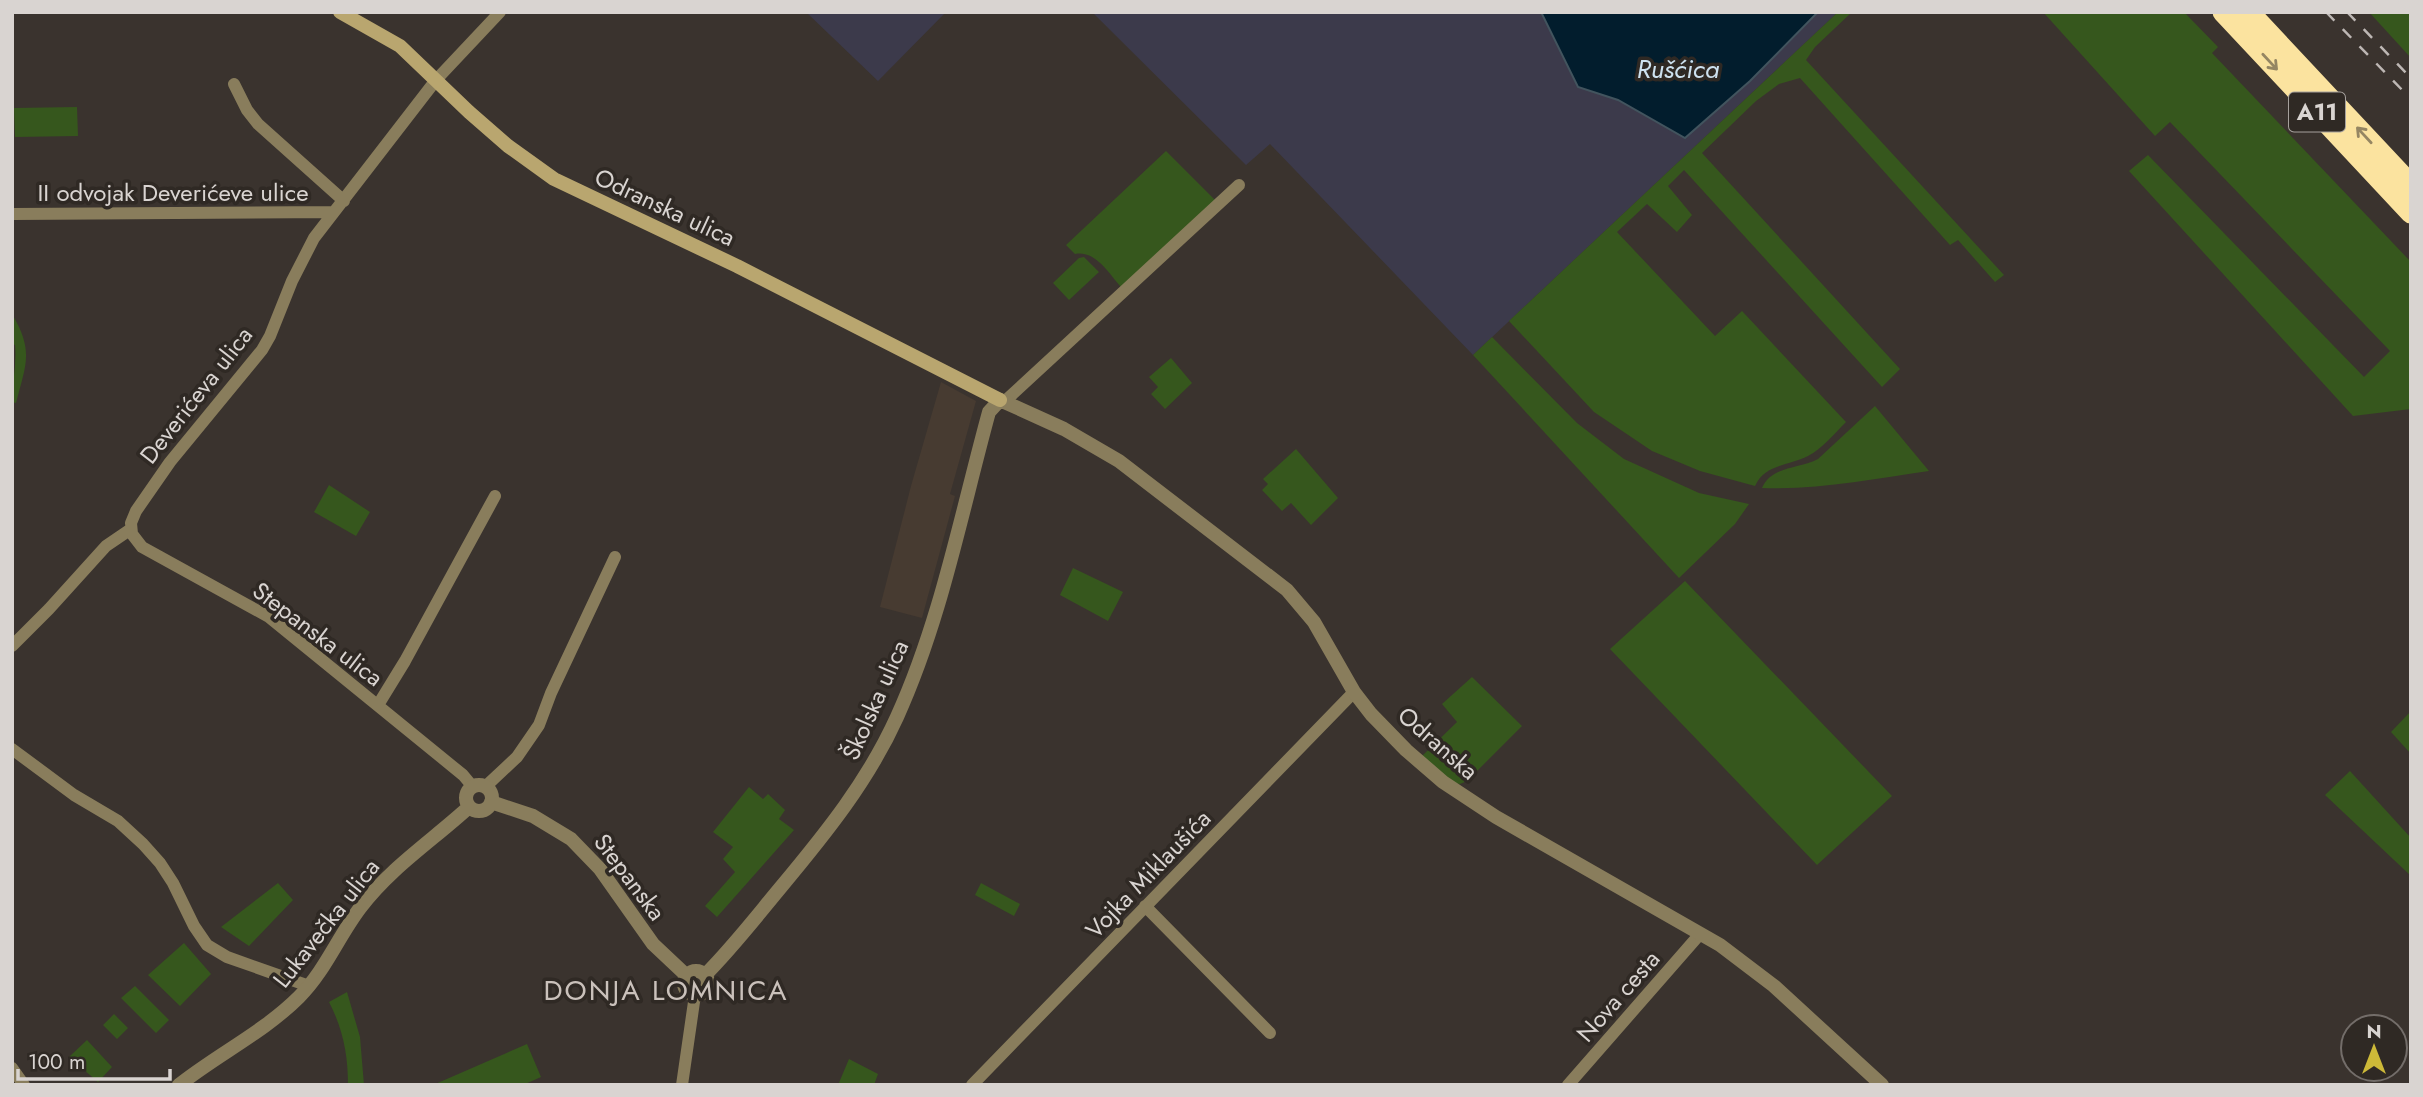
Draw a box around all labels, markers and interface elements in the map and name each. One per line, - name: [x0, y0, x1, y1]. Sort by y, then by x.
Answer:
- water label: Rušćica: [1637, 50, 1720, 88]
- one-way arrow: [2261, 53, 2278, 70]
- road number: A11: [2289, 92, 2345, 132]
- one-way arrow: [2356, 127, 2373, 144]
- street label: Odranska ulica: [589, 159, 741, 255]
- street label: II odvojak Deverićeve ulice: [37, 175, 309, 210]
- street label: Deverićeva ulica: [131, 319, 261, 471]
- street label: Stepanska ulica: [245, 573, 391, 695]
- street label: Školska ulica: [833, 634, 917, 766]
- street label: Odranska: [1390, 698, 1486, 788]
- street label: Vojka Miklaušića: [1077, 802, 1219, 946]
- street label: Stepanska: [586, 826, 674, 928]
- street label: Lukavečka ulica: [264, 851, 388, 995]
- street label: Nova cesta: [1568, 942, 1668, 1050]
- district label: DONJA LOMNICA: [544, 970, 788, 1011]
- north arrow: [2339, 1013, 2409, 1083]
- text: N: [2366, 1018, 2382, 1045]
- scale bar: [18, 1038, 170, 1082]
- text: 100 m: [28, 1047, 85, 1077]

